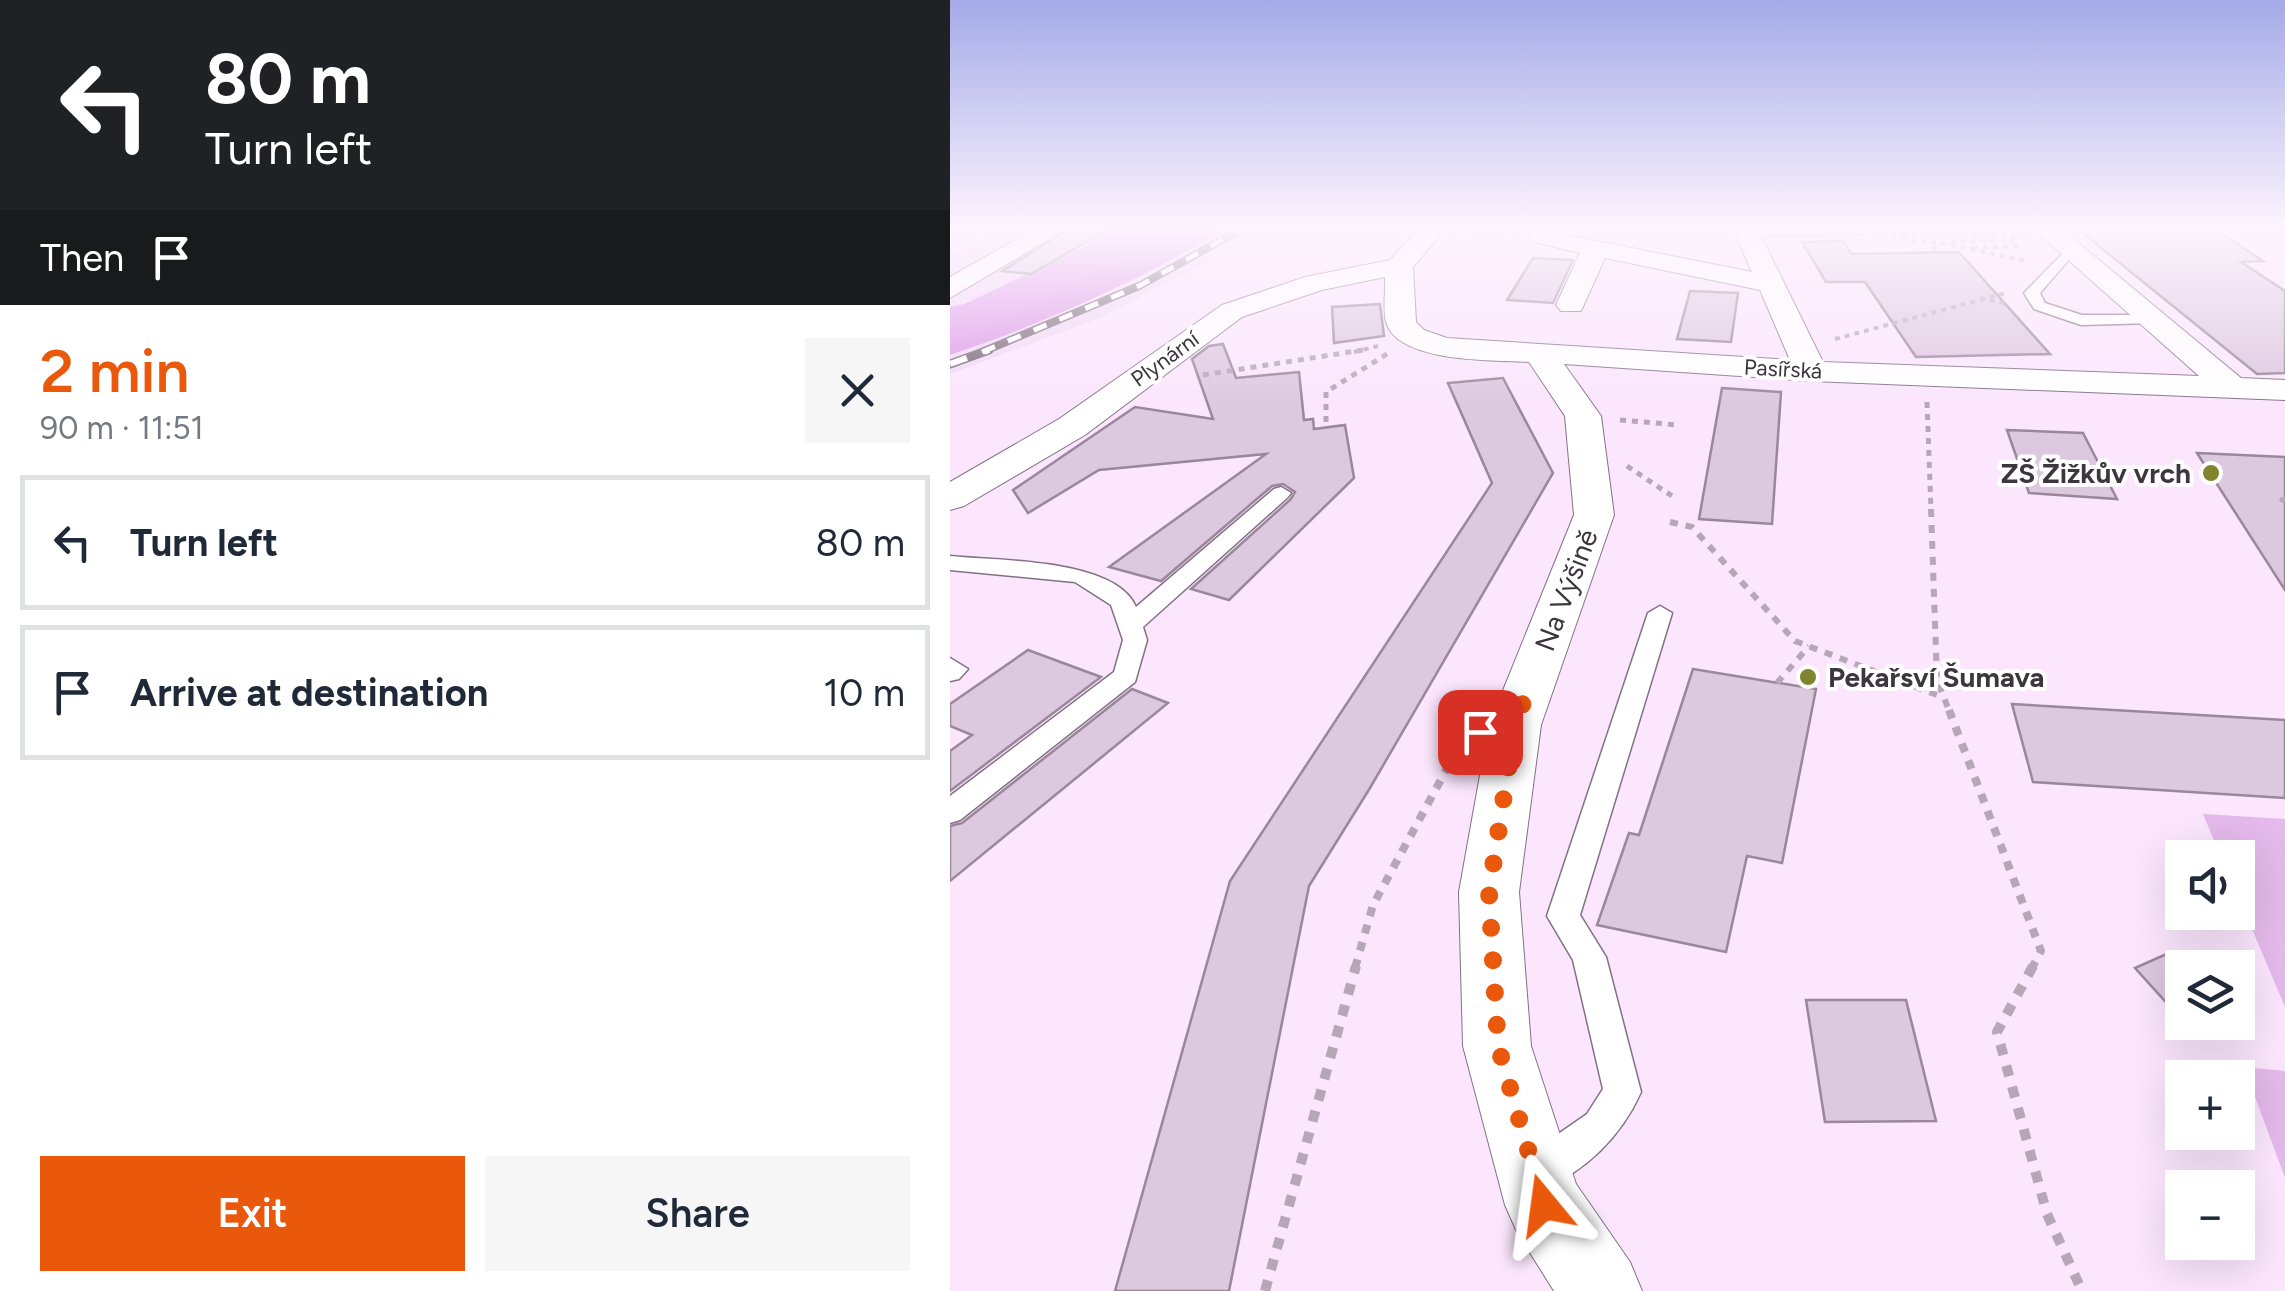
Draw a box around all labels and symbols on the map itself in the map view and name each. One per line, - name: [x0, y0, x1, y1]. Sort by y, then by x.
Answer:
- street label: Plynární: [1126, 325, 1205, 393]
- street label: Pasířská: [1743, 353, 1823, 385]
- place label: ZŠ Žižkův vrch: [2001, 456, 2191, 490]
- marker: ZŠ Žižkův vrch: [2200, 462, 2222, 484]
- street label: Na Výšině: [1527, 524, 1605, 656]
- place label: Pekařsví Šumava: [1828, 660, 2045, 694]
- marker: Pekařsví Šumava: [1797, 666, 1819, 688]
- pin: [1438, 690, 1523, 775]
- position arrow: [1492, 1153, 1596, 1257]

